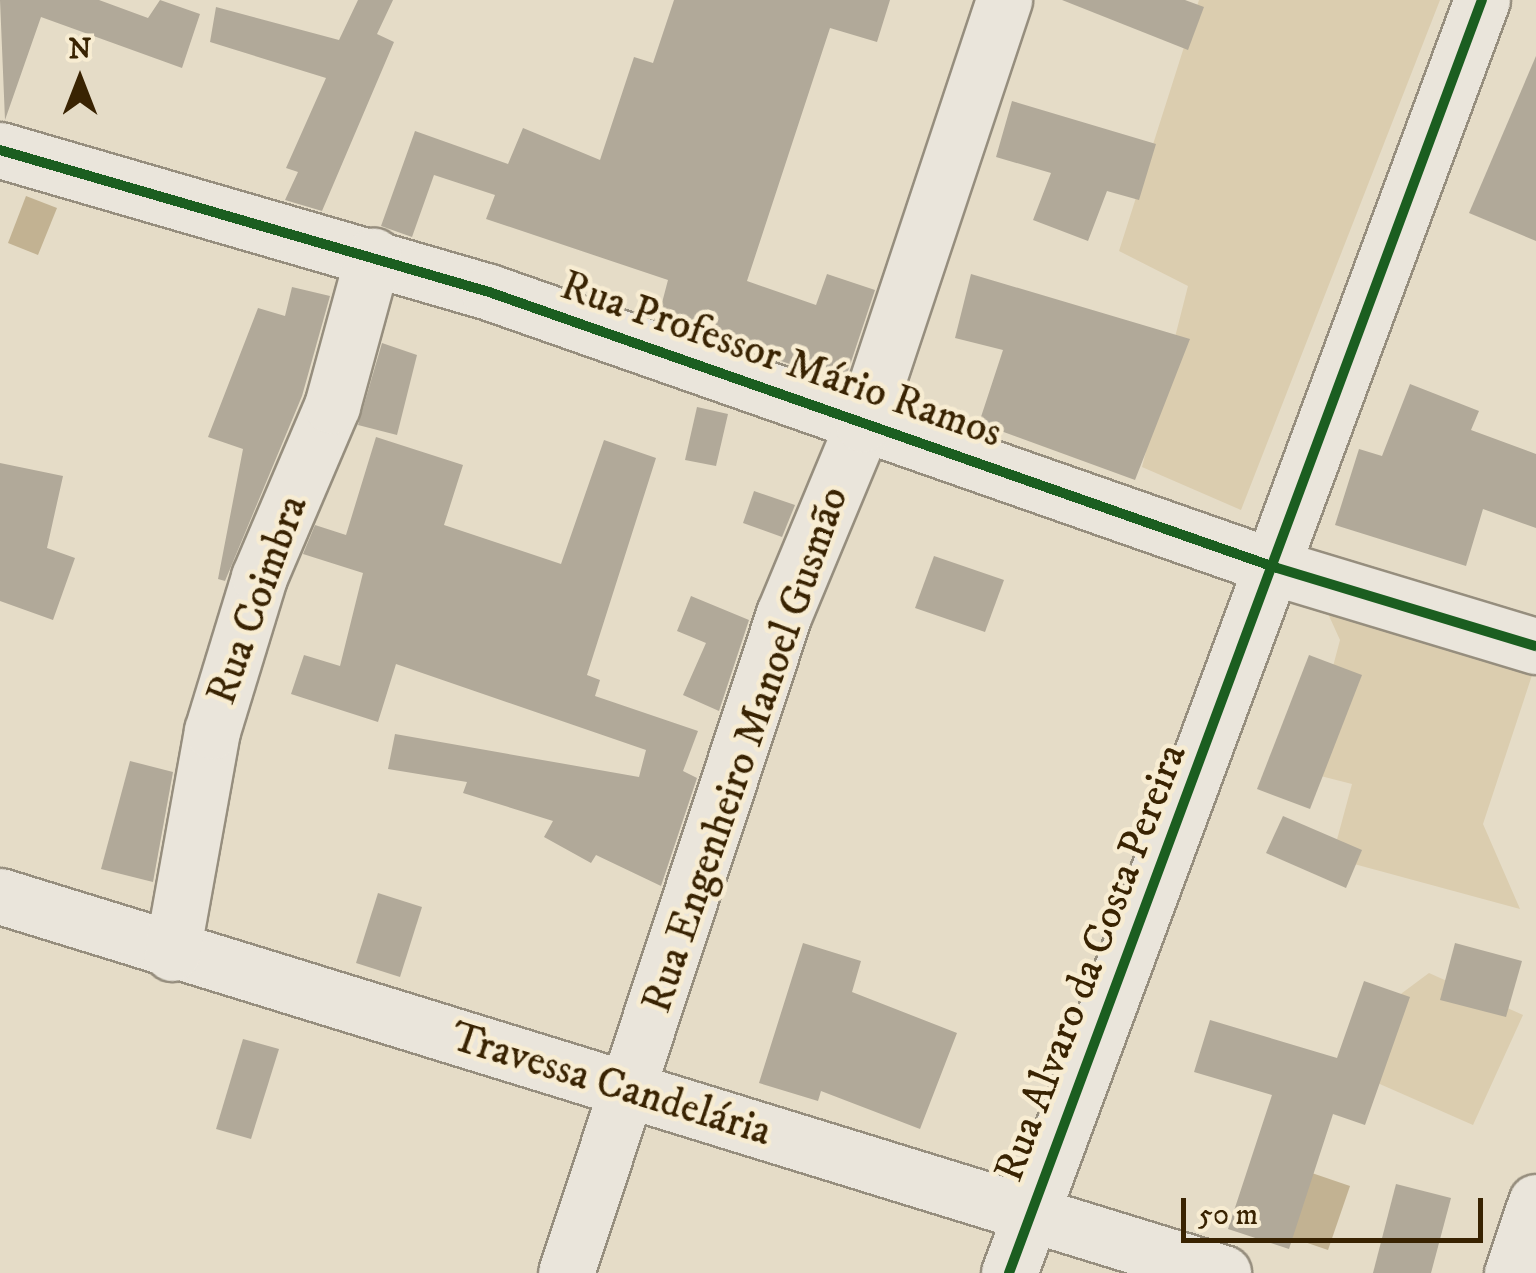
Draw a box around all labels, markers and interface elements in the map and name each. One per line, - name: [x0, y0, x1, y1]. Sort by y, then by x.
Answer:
- north arrow: [30, 30, 130, 130]
- text: N: [69, 32, 91, 67]
- street label: Rua Professor Mário Ramos: [554, 261, 1008, 459]
- street label: Rua Engenheiro Manoel Gusmão: [632, 481, 860, 1019]
- street label: Rua Coimbra: [197, 489, 319, 711]
- street label: Rua Alvaro da Costa Pereira: [984, 737, 1198, 1189]
- street label: Travessa Candelária: [445, 1012, 777, 1158]
- scale bar: [1186, 1178, 1488, 1240]
- text: 50 m: [1198, 1197, 1258, 1234]

